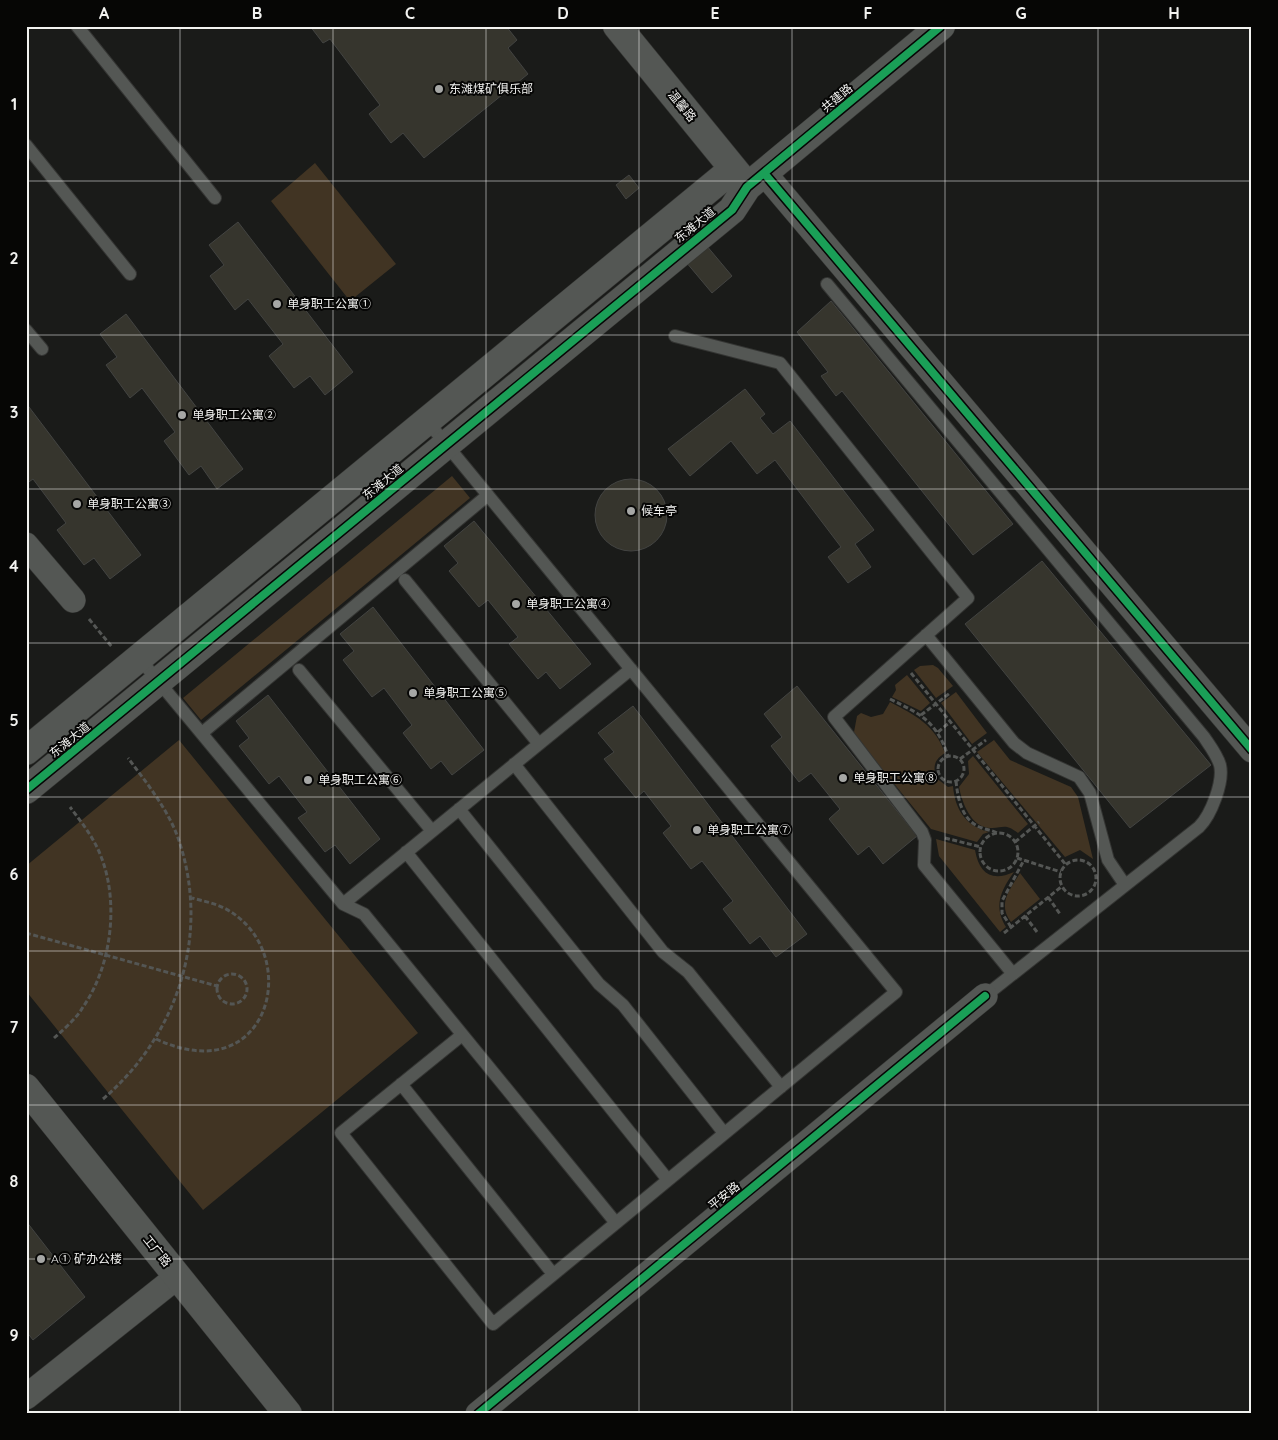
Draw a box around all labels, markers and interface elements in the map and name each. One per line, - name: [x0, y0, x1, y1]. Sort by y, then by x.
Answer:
- text: A: [99, 3, 110, 23]
- text: B: [252, 3, 262, 23]
- text: C: [405, 3, 415, 23]
- text: D: [557, 3, 569, 23]
- text: E: [710, 3, 720, 23]
- text: F: [864, 3, 873, 23]
- text: G: [1015, 3, 1027, 23]
- text: H: [1168, 3, 1180, 23]
- street label: 共建路: [818, 80, 855, 115]
- place label: 东滩煤矿俱乐部: [449, 81, 533, 96]
- marker: 东滩煤矿俱乐部: [433, 83, 445, 95]
- street label: 温馨路: [665, 87, 700, 124]
- text: 1: [11, 94, 17, 114]
- street label: 东滩大道: [671, 204, 718, 246]
- text: 2: [9, 248, 19, 268]
- place label: 单身职工公寓①: [287, 296, 371, 311]
- marker: 单身职工公寓①: [271, 298, 283, 310]
- text: 3: [10, 402, 18, 422]
- place label: 单身职工公寓②: [192, 407, 276, 422]
- marker: 单身职工公寓②: [176, 409, 188, 421]
- street label: 东滩大道: [359, 461, 406, 503]
- place label: 单身职工公寓③: [87, 496, 171, 511]
- marker: 单身职工公寓③: [71, 498, 83, 510]
- place label: 候车亭: [641, 503, 677, 518]
- marker: 候车亭: [625, 505, 637, 517]
- text: 4: [9, 556, 19, 576]
- place label: 单身职工公寓④: [526, 596, 610, 611]
- marker: 单身职工公寓④: [510, 598, 522, 610]
- place label: 单身职工公寓⑤: [423, 685, 507, 700]
- marker: 单身职工公寓⑤: [407, 687, 419, 699]
- text: 5: [9, 710, 19, 730]
- street label: 东滩大道: [46, 719, 93, 761]
- place label: 单身职工公寓⑧: [853, 770, 937, 785]
- place label: 单身职工公寓⑥: [318, 772, 402, 787]
- marker: 单身职工公寓⑧: [837, 772, 849, 784]
- marker: 单身职工公寓⑥: [302, 774, 314, 786]
- place label: 单身职工公寓⑦: [707, 822, 791, 837]
- marker: 单身职工公寓⑦: [691, 824, 703, 836]
- text: 6: [10, 864, 19, 884]
- text: 7: [10, 1017, 19, 1037]
- text: 8: [10, 1171, 19, 1191]
- street label: 平安路: [705, 1178, 742, 1213]
- street label: 工广路: [140, 1232, 175, 1269]
- place label: A① 矿办公楼: [51, 1251, 122, 1266]
- marker: A① 矿办公楼: [35, 1253, 47, 1265]
- text: 9: [9, 1325, 19, 1345]

